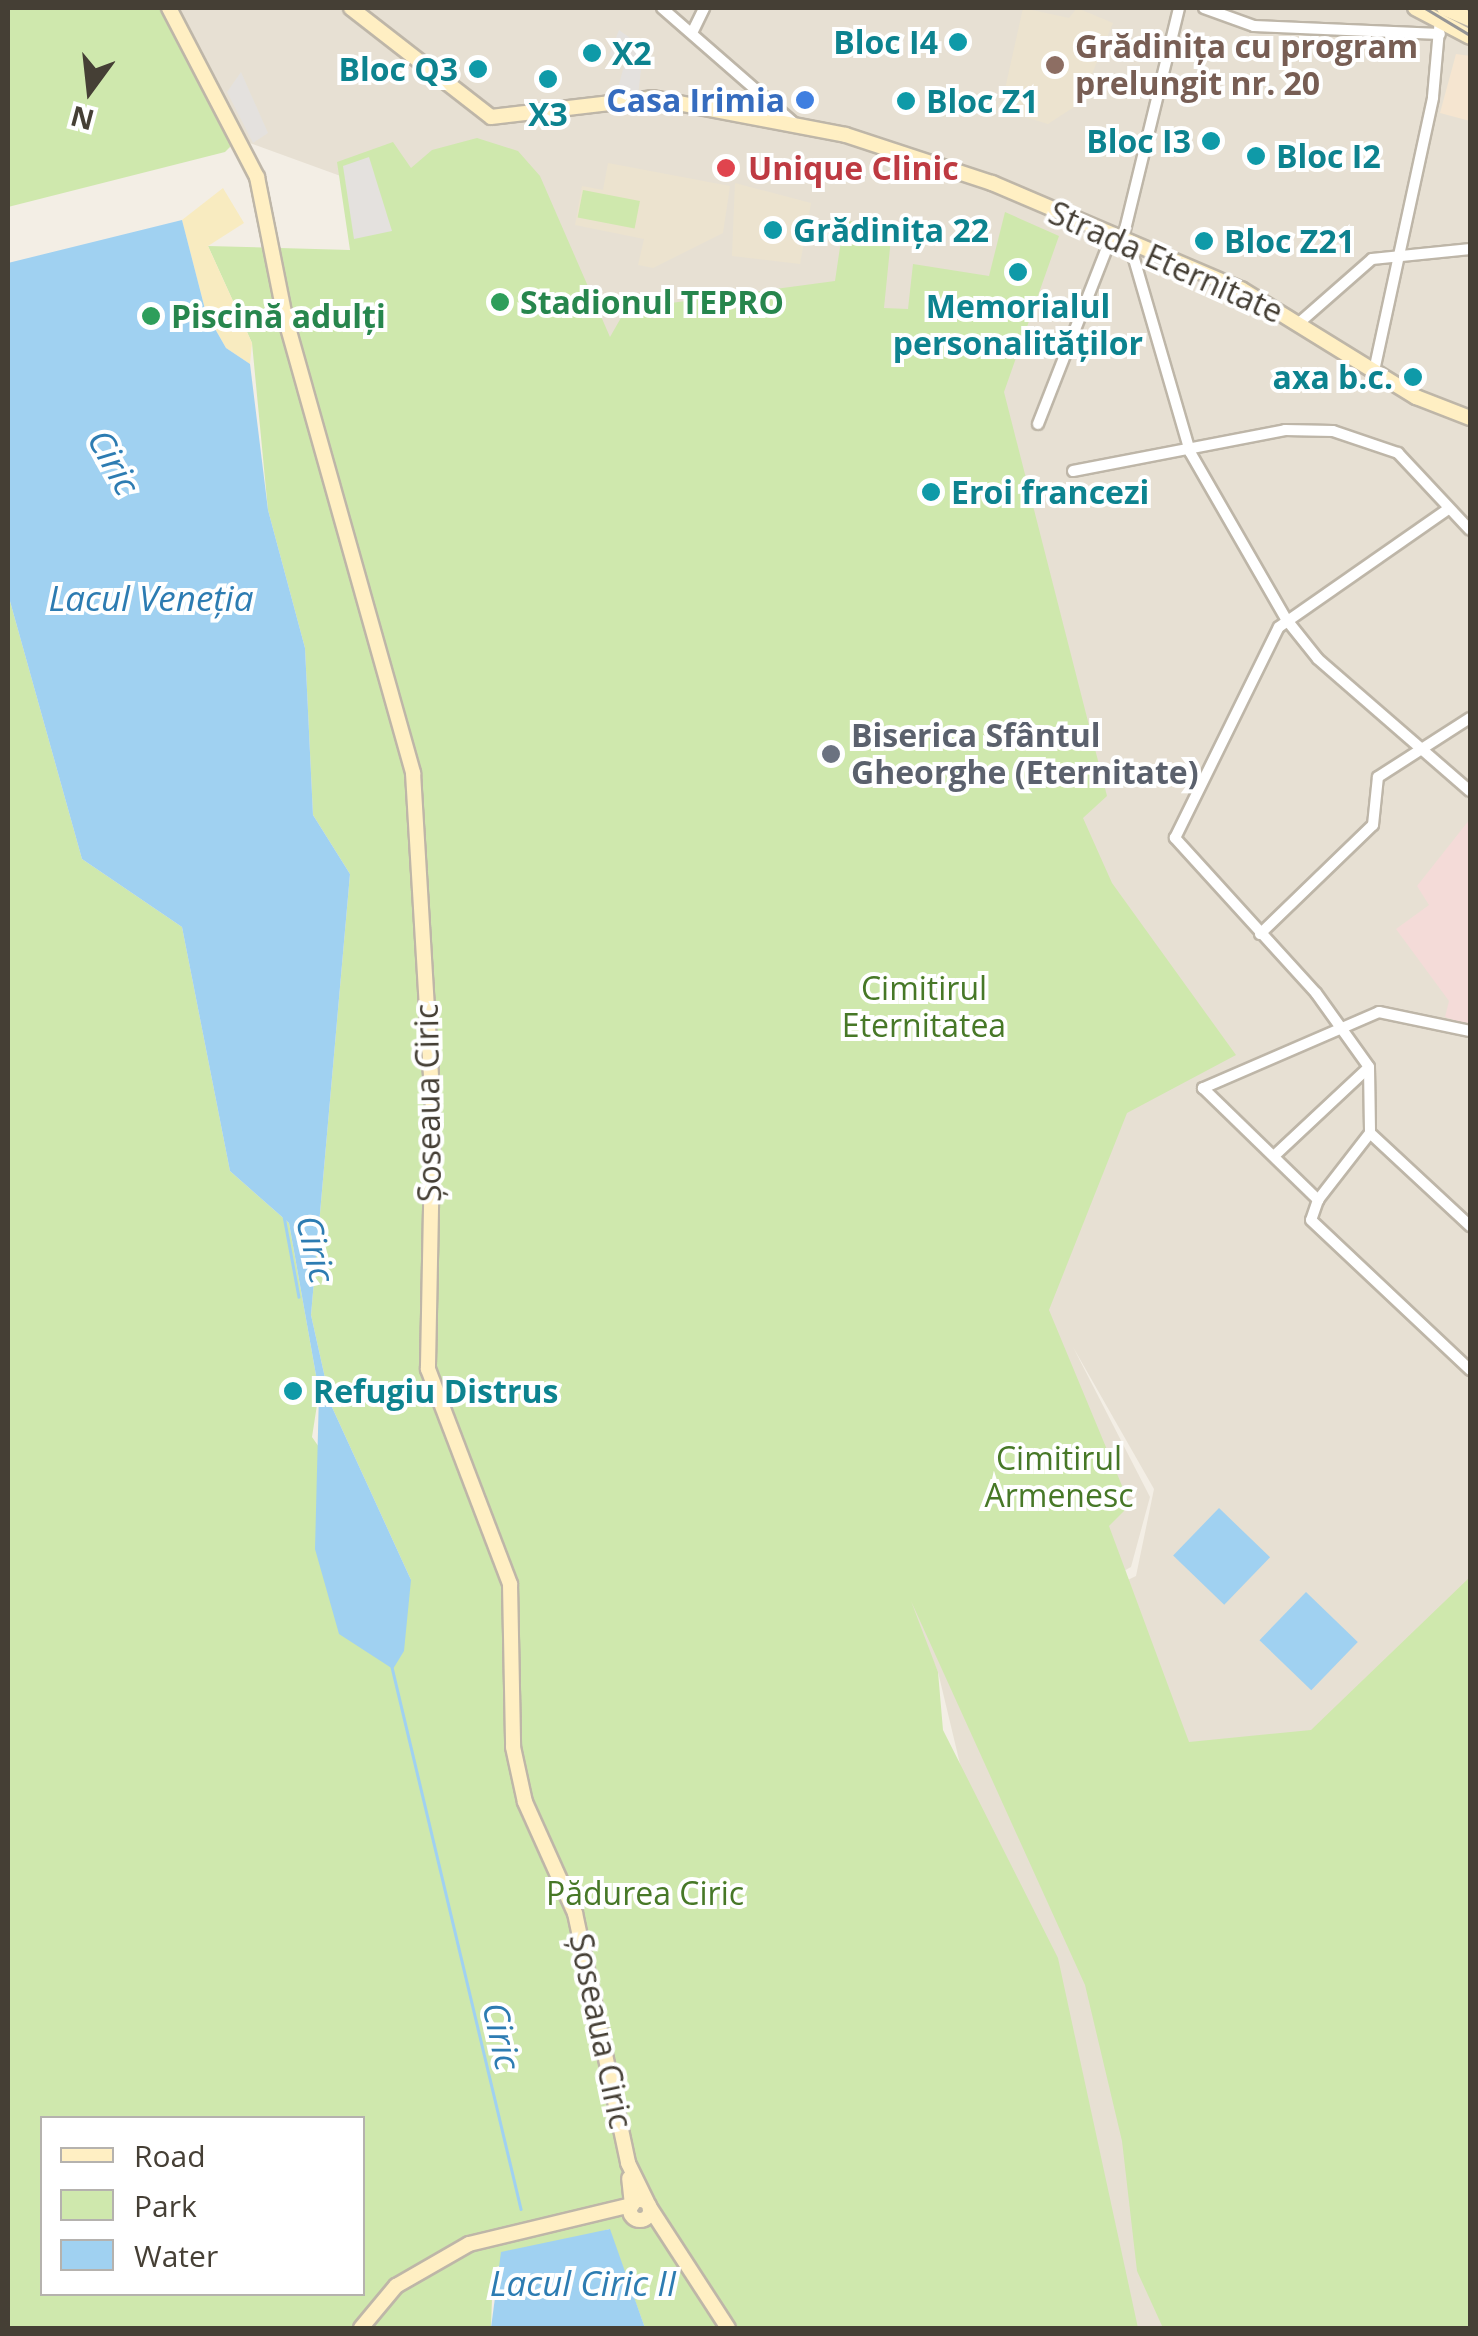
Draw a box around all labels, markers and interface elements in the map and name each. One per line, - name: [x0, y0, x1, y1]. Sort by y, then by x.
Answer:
- place label: Bloc I4: [833, 23, 938, 61]
- place label: Grădinița cu program prelungit nr. 20: [1075, 28, 1418, 103]
- marker: Bloc I4: [947, 31, 969, 53]
- place label: X2: [612, 34, 652, 72]
- north arrow: [40, 40, 140, 140]
- marker: X2: [581, 42, 603, 64]
- place label: Bloc Q3: [338, 50, 458, 88]
- marker: Grădinița cu program prelungit nr. 20: [1044, 54, 1066, 76]
- marker: Bloc Q3: [467, 58, 489, 80]
- marker: X3: [537, 68, 559, 90]
- place label: Casa Irimia: [606, 81, 785, 119]
- place label: Bloc Z1: [926, 82, 1039, 120]
- marker: Casa Irimia: [794, 89, 816, 111]
- marker: Bloc Z1: [895, 90, 917, 112]
- place label: X3: [528, 95, 568, 133]
- text: N: [66, 98, 98, 140]
- place label: Bloc I3: [1086, 122, 1191, 160]
- marker: Bloc I3: [1200, 130, 1222, 152]
- place label: Bloc I2: [1276, 137, 1381, 175]
- marker: Bloc I2: [1245, 145, 1267, 167]
- place label: Unique Clinic: [748, 149, 959, 187]
- marker: Unique Clinic: [713, 155, 739, 181]
- street label: Strada Eternitate: [1043, 193, 1289, 331]
- place label: Grădinița 22: [793, 211, 989, 249]
- marker: Grădinița 22: [762, 219, 784, 241]
- place label: Bloc Z21: [1224, 222, 1355, 260]
- marker: Bloc Z21: [1193, 230, 1215, 252]
- marker: Memorialul personalităților: [1007, 261, 1029, 283]
- place label: Stadionul TEPRO: [520, 283, 784, 321]
- place label: Memorialul personalităților: [893, 288, 1143, 363]
- marker: Stadionul TEPRO: [489, 291, 511, 313]
- place label: Piscină adulți: [171, 297, 386, 335]
- marker: Piscină adulți: [140, 305, 162, 327]
- place label: axa b.c.: [1273, 358, 1393, 396]
- marker: axa b.c.: [1402, 366, 1424, 388]
- water label: Ciric: [79, 422, 149, 502]
- place label: Eroi francezi: [951, 473, 1149, 511]
- marker: Eroi francezi: [920, 481, 942, 503]
- water label: Lacul Veneția: [49, 577, 253, 619]
- place label: Biserica Sfântul Gheorghe (Eternitate): [851, 717, 1199, 792]
- marker: Biserica Sfântul Gheorghe (Eternitate): [820, 743, 842, 765]
- park label: Cimitirul Eternitatea: [842, 970, 1006, 1045]
- street label: Șoseaua Ciric: [407, 1004, 449, 1202]
- water label: Ciric: [288, 1211, 344, 1287]
- place label: Refugiu Distrus: [313, 1372, 558, 1410]
- marker: Refugiu Distrus: [282, 1380, 304, 1402]
- park label: Cimitirul Armenesc: [984, 1440, 1134, 1515]
- park label: Pădurea Ciric: [546, 1874, 744, 1912]
- street label: Șoseaua Ciric: [562, 1930, 640, 2132]
- water label: Ciric: [474, 1998, 530, 2074]
- legend: [40, 2116, 365, 2296]
- text: Road: [134, 2135, 206, 2176]
- text: Park: [134, 2185, 197, 2226]
- text: Water: [134, 2235, 218, 2276]
- water label: Lacul Ciric II: [490, 2262, 676, 2304]

